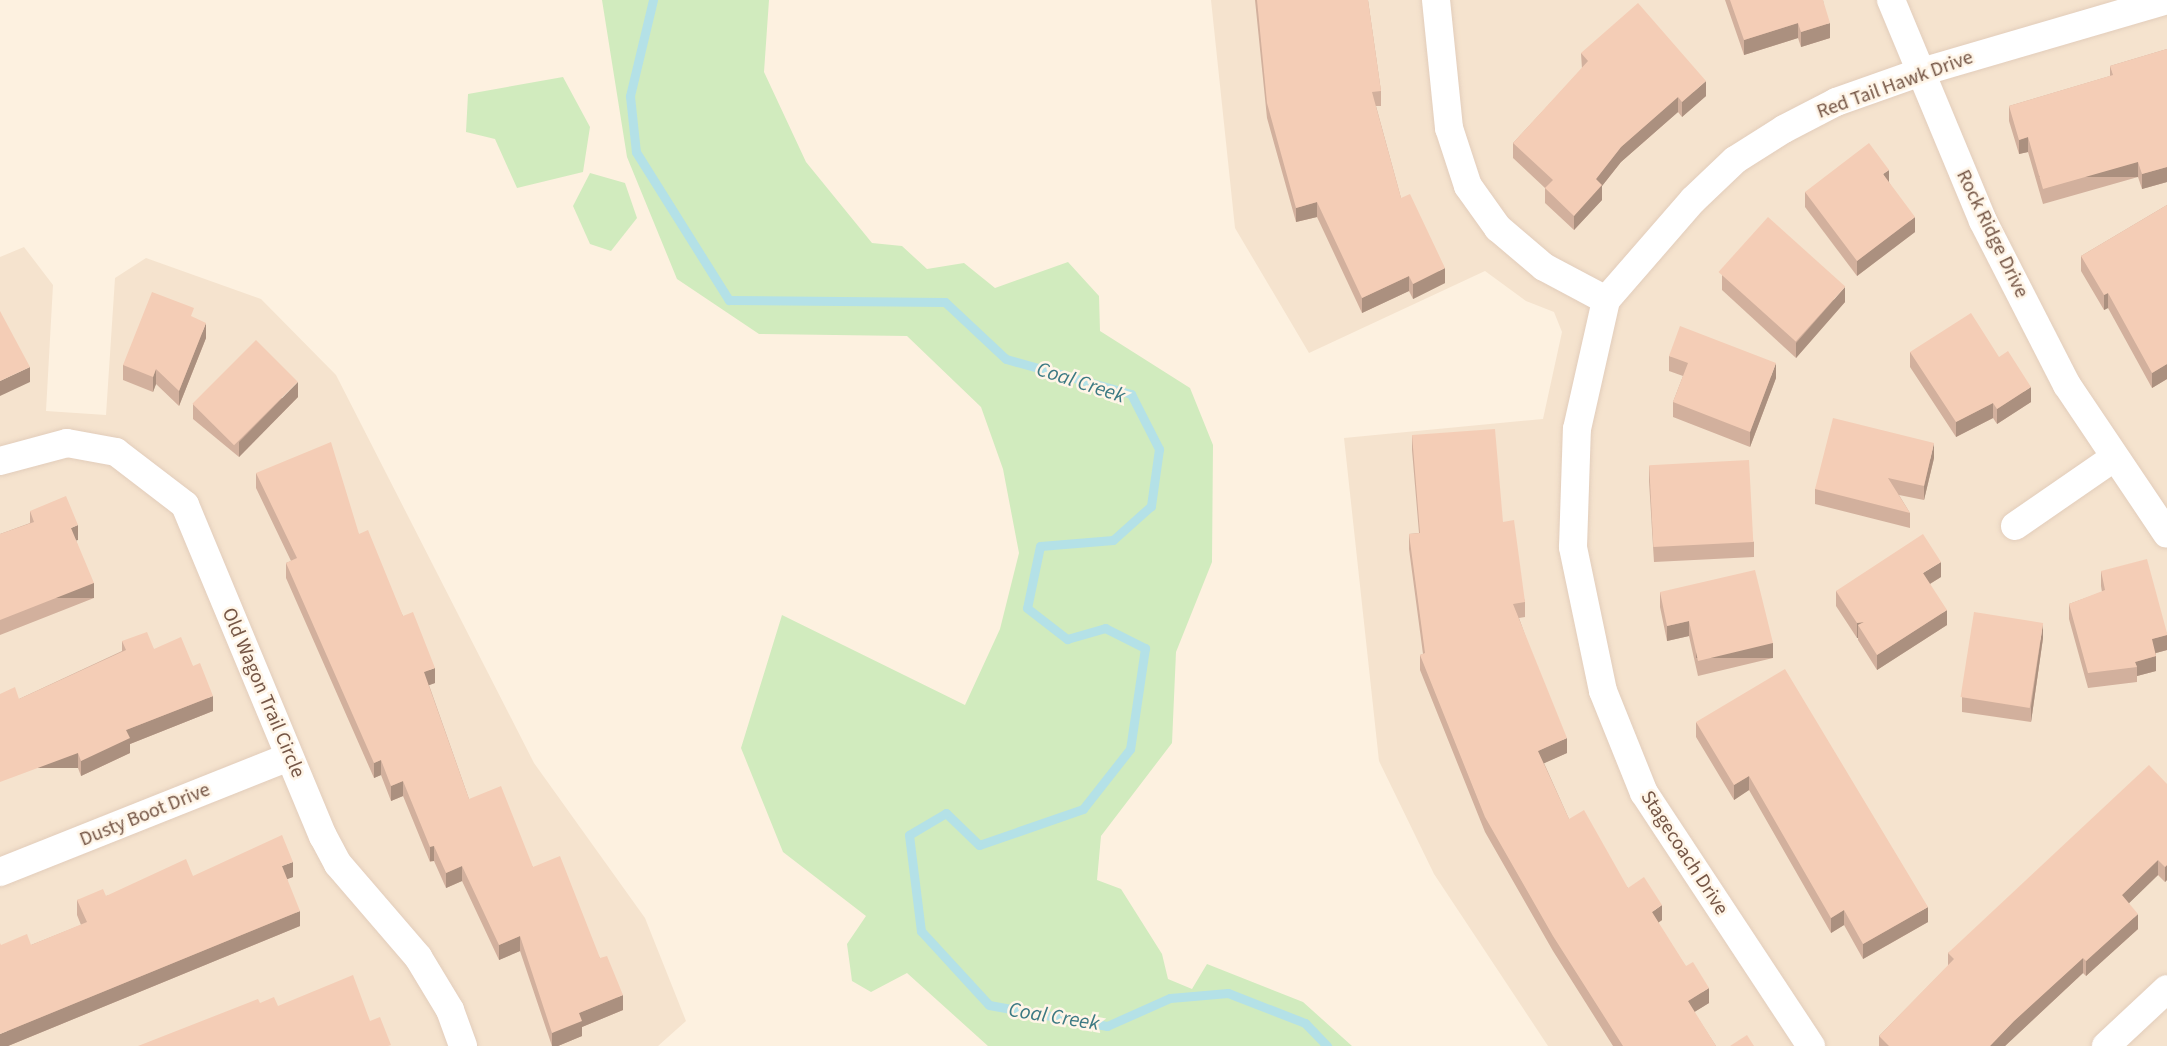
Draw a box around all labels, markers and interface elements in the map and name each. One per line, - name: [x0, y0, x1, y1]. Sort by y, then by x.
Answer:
- street label: Red Tail Hawk Drive: [1814, 46, 1976, 124]
- street label: Rock Ridge Drive: [1951, 166, 2033, 302]
- water label: Coal Creek: [1034, 356, 1128, 408]
- street label: Old Wagon Trail Circle: [216, 604, 310, 782]
- street label: Dusty Boot Drive: [76, 778, 214, 852]
- street label: Stagecoach Drive: [1635, 786, 1733, 920]
- water label: Coal Creek: [1007, 996, 1101, 1036]

